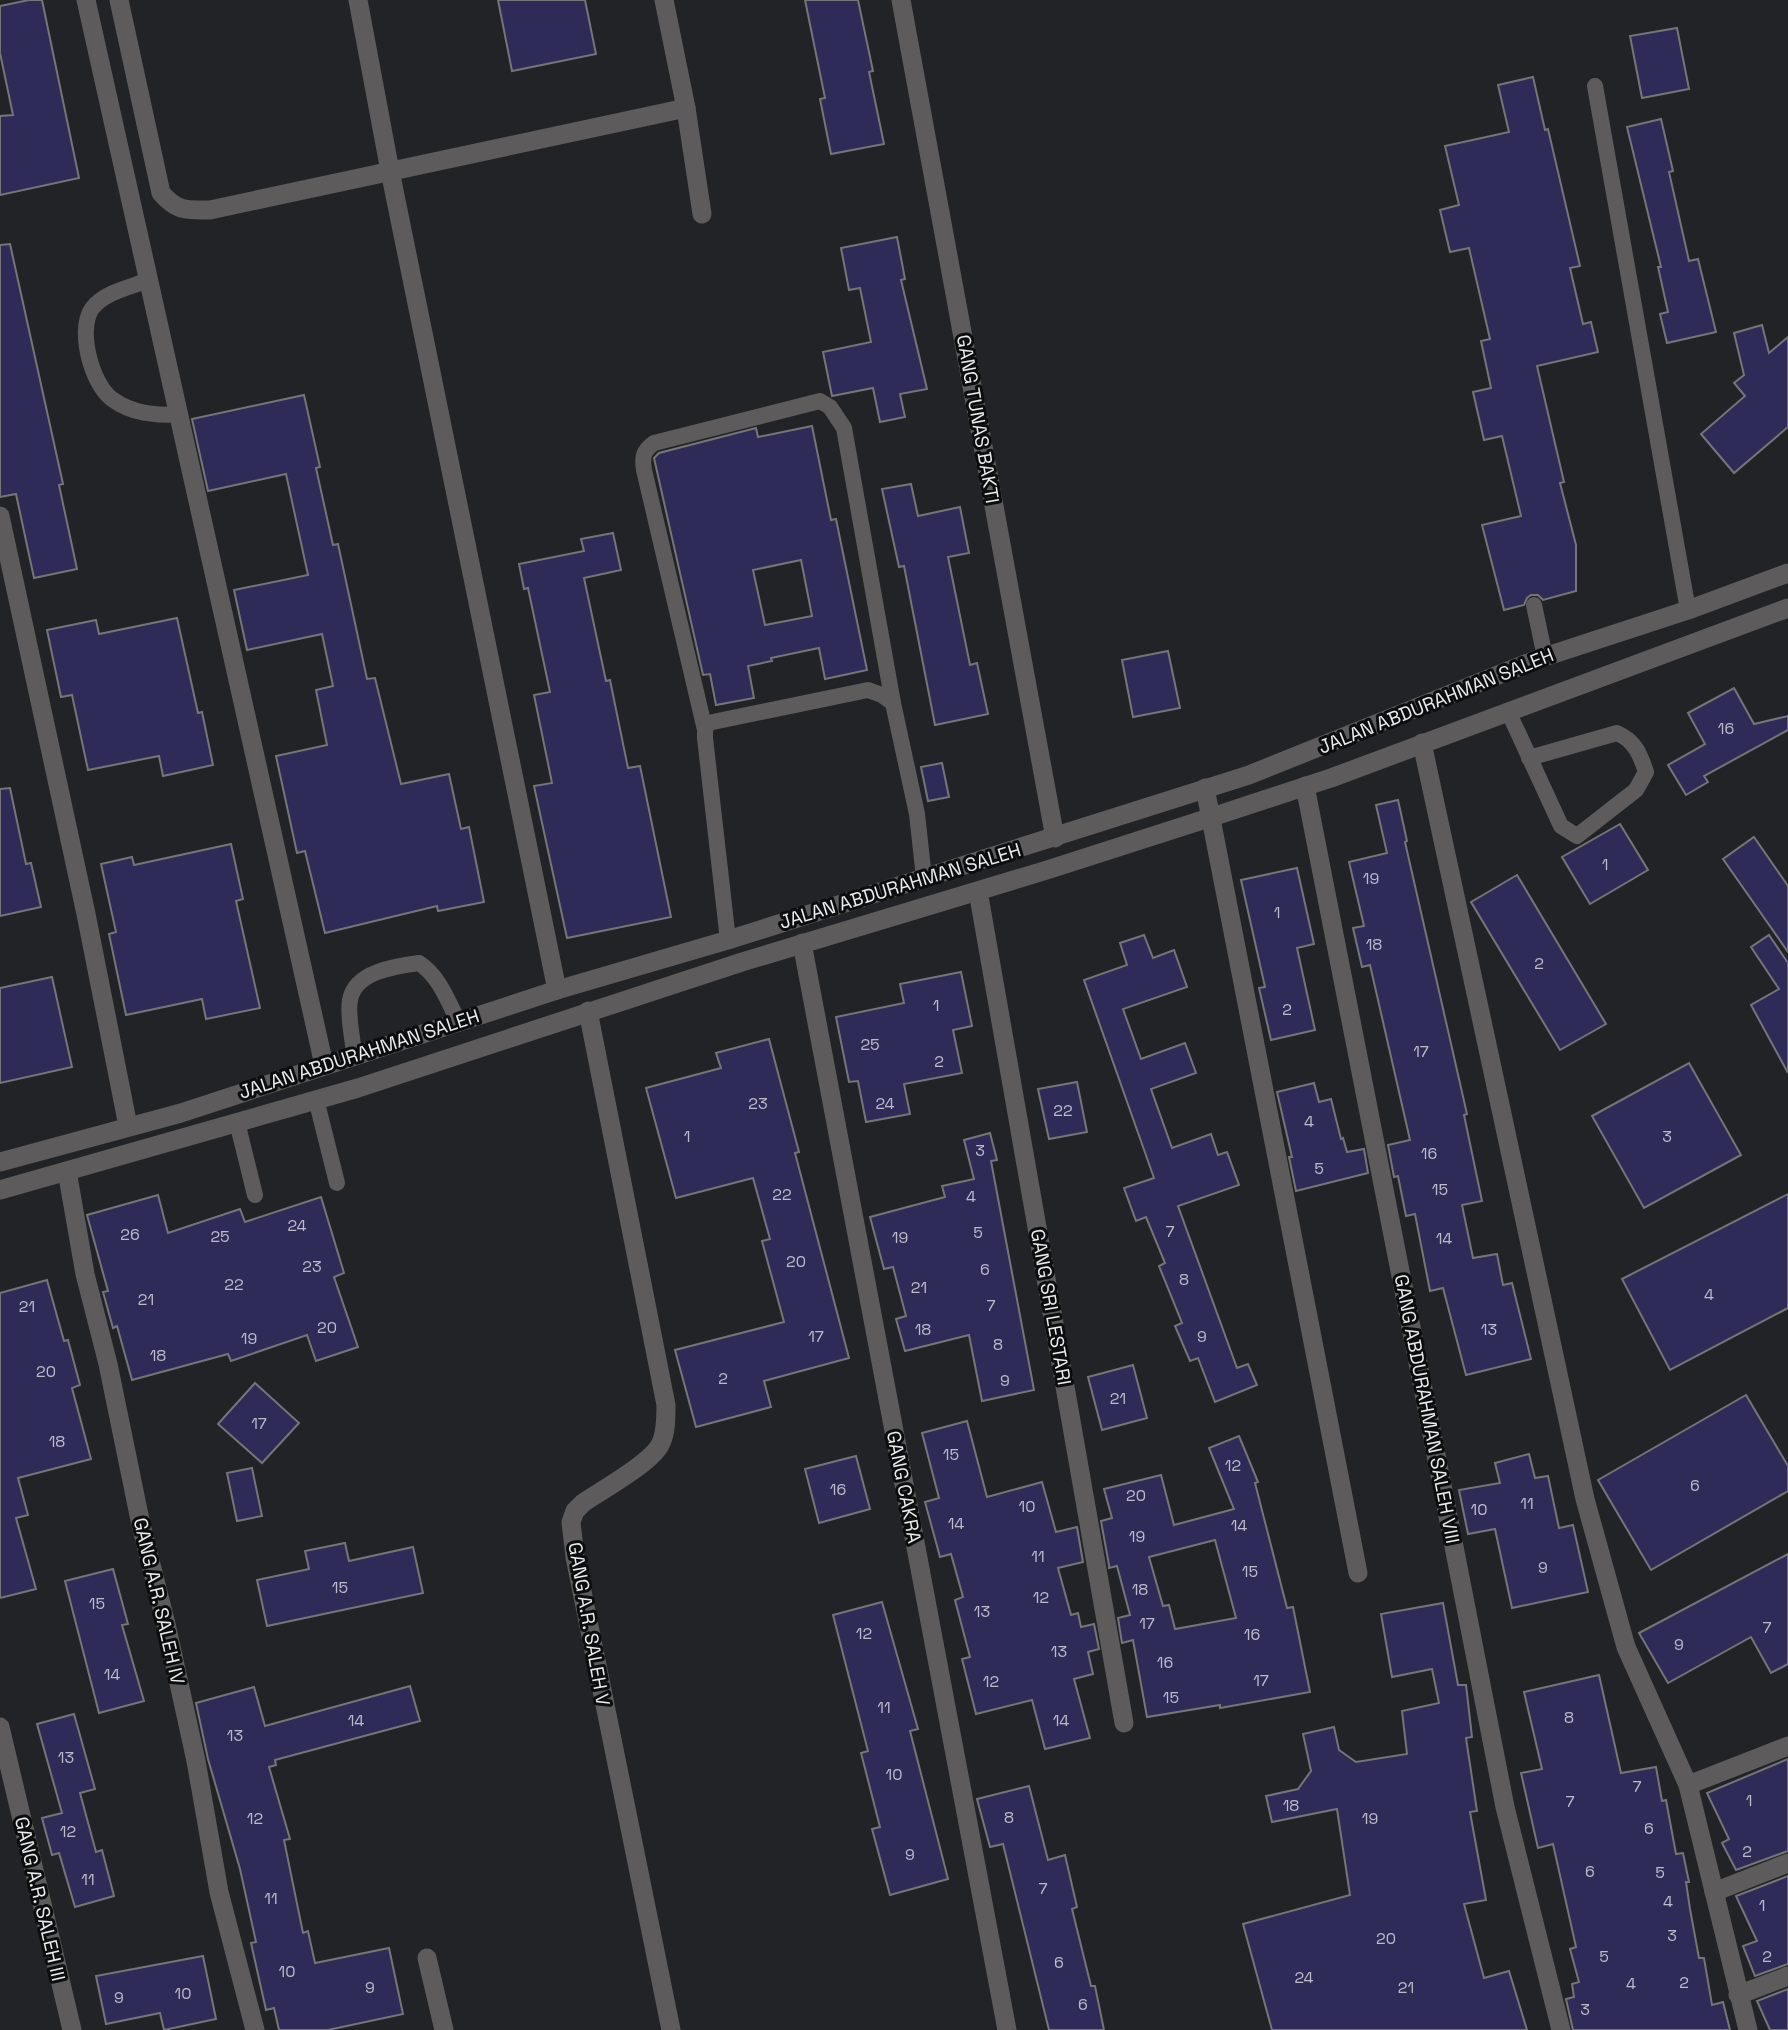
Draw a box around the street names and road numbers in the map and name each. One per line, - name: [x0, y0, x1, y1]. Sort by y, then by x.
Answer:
- street label: GANG TUNAS BAKTI: [951, 333, 1005, 505]
- street label: JALAN ABDURAHMAN SALEH: [1315, 642, 1557, 760]
- street label: JALAN ABDURAHMAN SALEH: [776, 837, 1024, 935]
- street label: JALAN ABDURAHMAN SALEH: [236, 1003, 482, 1105]
- street label: GANG SRI LESTARI: [1025, 1227, 1077, 1387]
- street label: GANG ABDURAHMAN SALEH VIII: [1389, 1272, 1465, 1546]
- street label: GANG CAKRA: [881, 1429, 927, 1545]
- street label: GANG A.R. SALEH IV: [128, 1515, 190, 1687]
- street label: GANG A.R. SALEH V: [562, 1540, 616, 1708]
- street label: GANG A.R. SALEH III: [9, 1814, 71, 1984]

